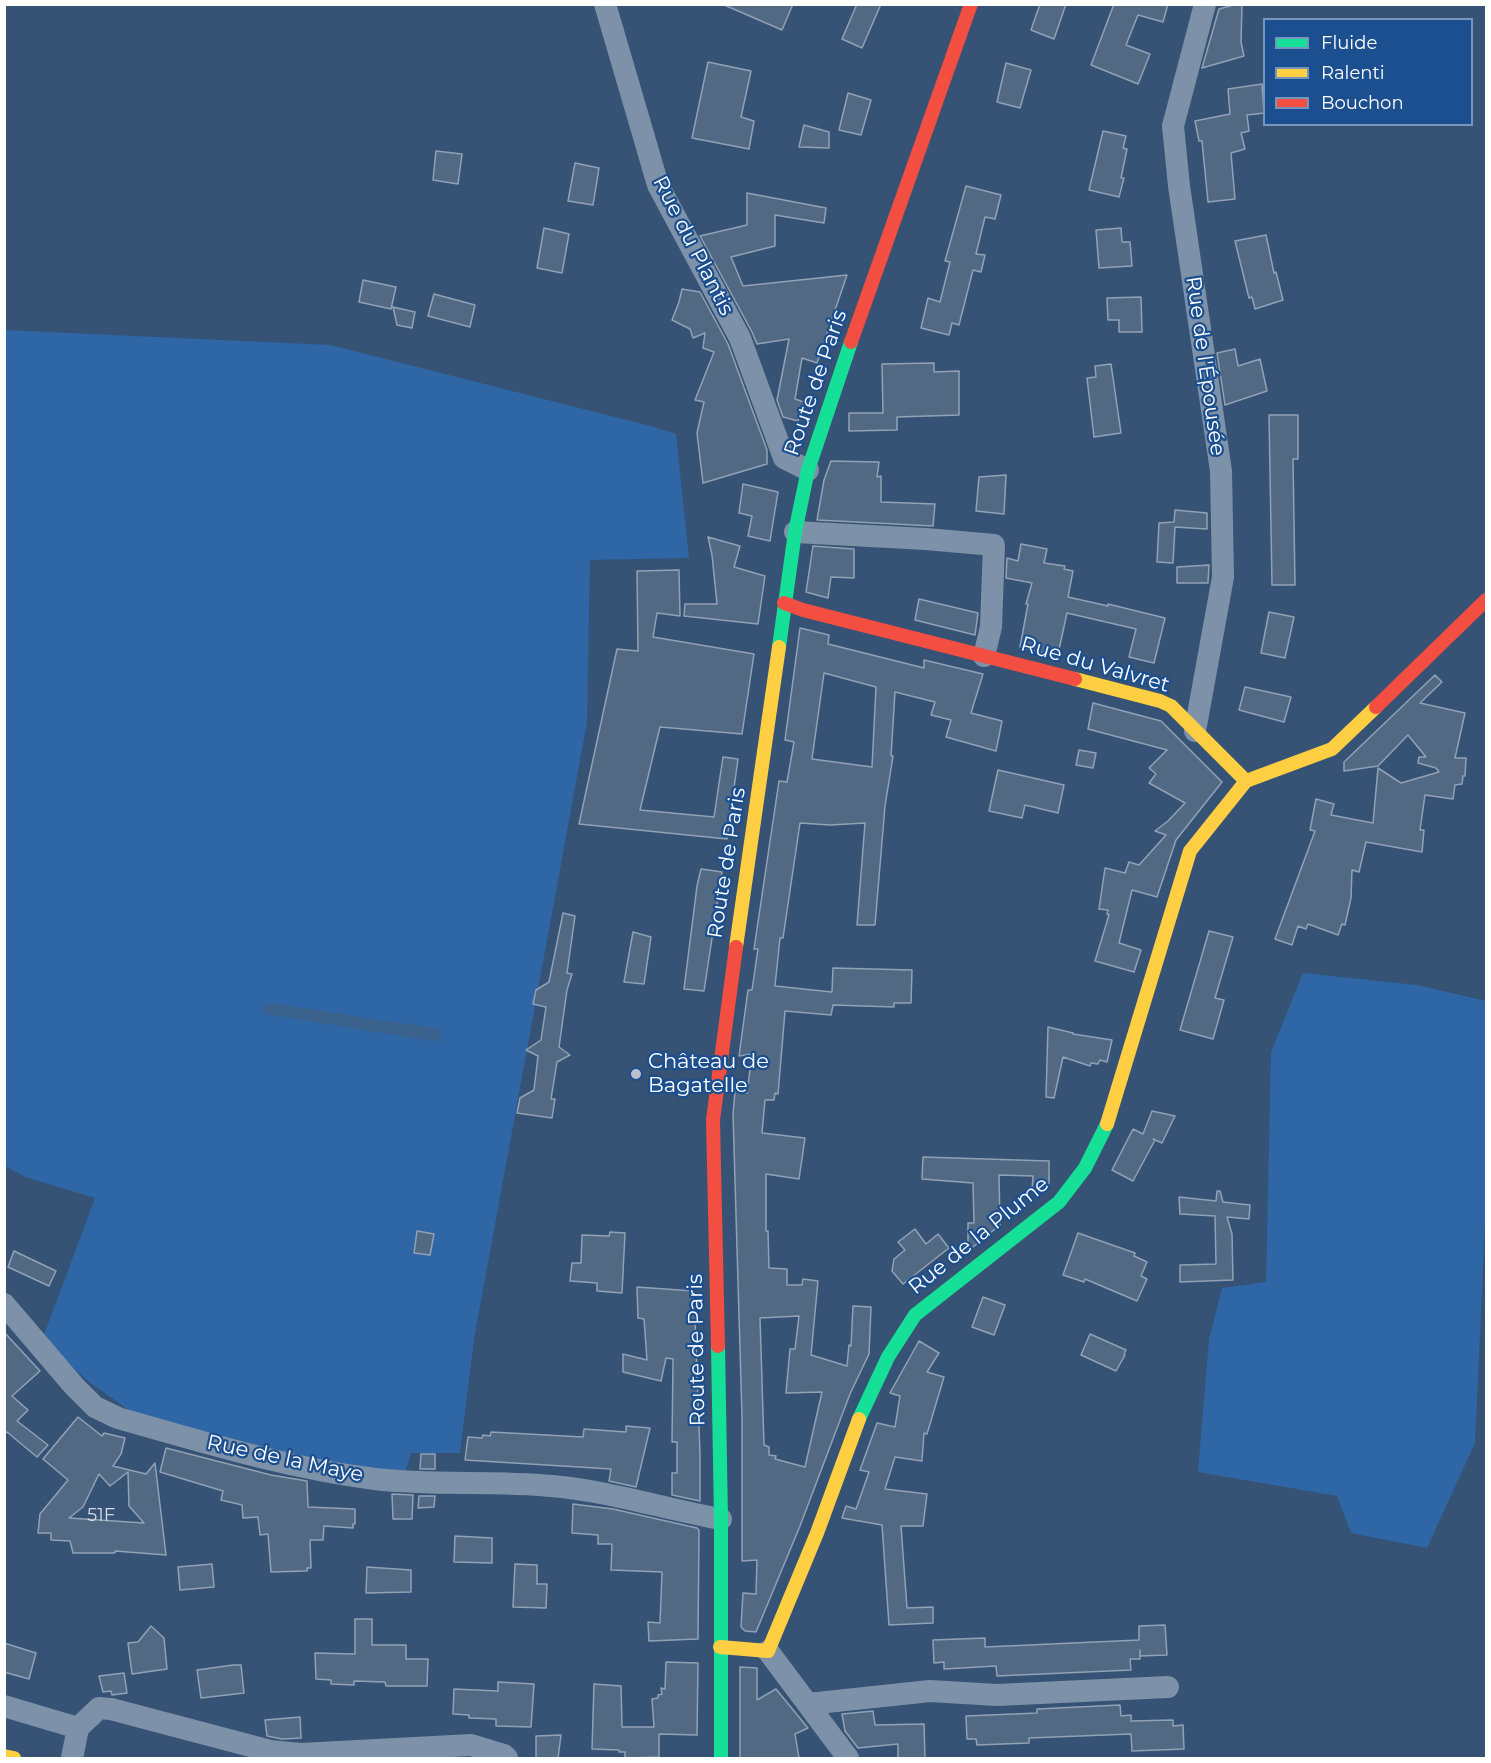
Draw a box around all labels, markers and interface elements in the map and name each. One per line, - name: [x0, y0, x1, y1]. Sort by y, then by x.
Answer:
- legend: [1263, 18, 1473, 126]
- text: Fluide: [1321, 32, 1377, 54]
- text: Ralenti: [1321, 62, 1385, 84]
- text: Bouchon: [1321, 92, 1404, 114]
- street label: Rue du Plantis: [647, 172, 739, 320]
- street label: Rue de l'Épousée: [1180, 275, 1230, 457]
- street label: Route de Paris: [779, 307, 853, 459]
- street label: Rue du Valvret: [1018, 632, 1172, 698]
- street label: Route de Paris: [703, 786, 751, 940]
- place label: Château de Bagatelle: [648, 1049, 769, 1099]
- marker: Château de Bagatelle: [629, 1067, 643, 1081]
- street label: Rue de la Plume: [904, 1172, 1054, 1300]
- street label: Route de Paris: [683, 1274, 711, 1426]
- street label: Rue de la Maye: [205, 1430, 365, 1488]
- house number: 51F: [87, 1505, 115, 1527]

